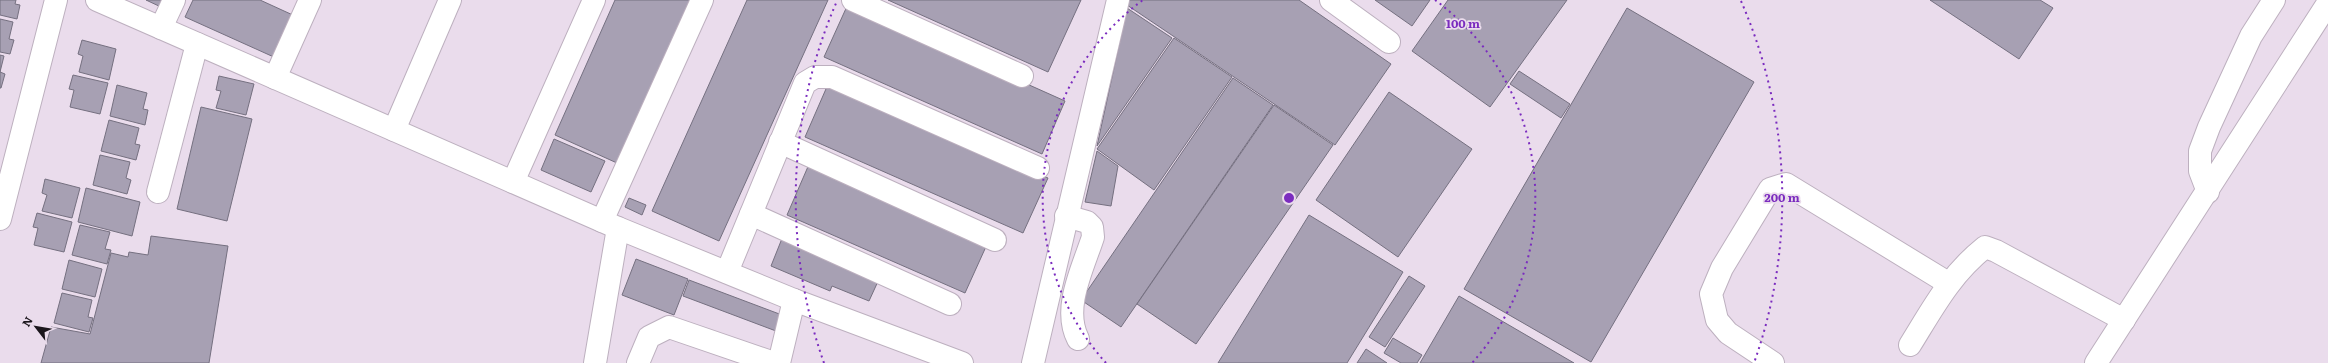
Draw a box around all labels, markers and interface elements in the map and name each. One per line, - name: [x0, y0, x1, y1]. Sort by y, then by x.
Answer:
- text: 100 m: [1446, 14, 1480, 32]
- text: 200 m: [1764, 188, 1800, 206]
- centre of rings: [1282, 191, 1296, 205]
- north arrow: [16, 307, 56, 347]
- text: N: [17, 313, 36, 329]

